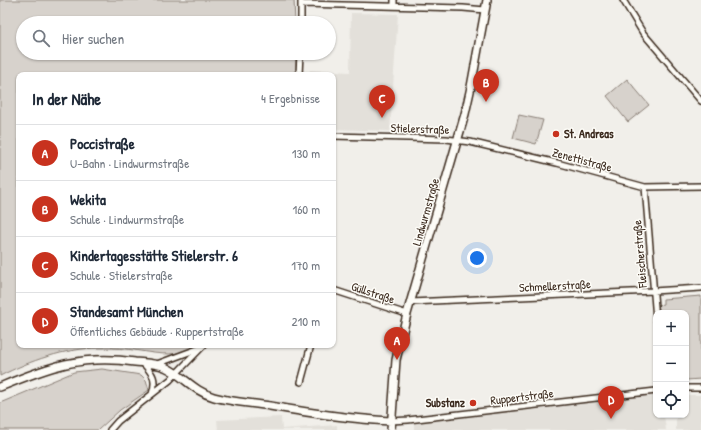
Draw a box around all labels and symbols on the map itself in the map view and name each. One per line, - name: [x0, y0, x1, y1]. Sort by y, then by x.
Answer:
- pin: B: [473, 69, 499, 102]
- pin: C: [369, 85, 395, 118]
- street label: Stielerstraße: [390, 119, 450, 138]
- place label: St. Andreas: [564, 125, 614, 142]
- marker: St. Andreas: [551, 129, 561, 139]
- street label: Zenettistraße: [550, 143, 614, 176]
- street label: Lindwurmstraße: [408, 176, 443, 248]
- street label: Fleischerstraße: [628, 219, 651, 290]
- your location: [467, 248, 487, 268]
- street label: Schmellerstraße: [519, 275, 592, 296]
- street label: Güllstraße: [349, 277, 397, 308]
- pin: A: [384, 327, 410, 360]
- street label: Ruppertstraße: [490, 384, 555, 409]
- pin: D: [598, 386, 624, 419]
- place label: Substanz: [426, 394, 466, 411]
- marker: Substanz: [468, 398, 478, 408]

